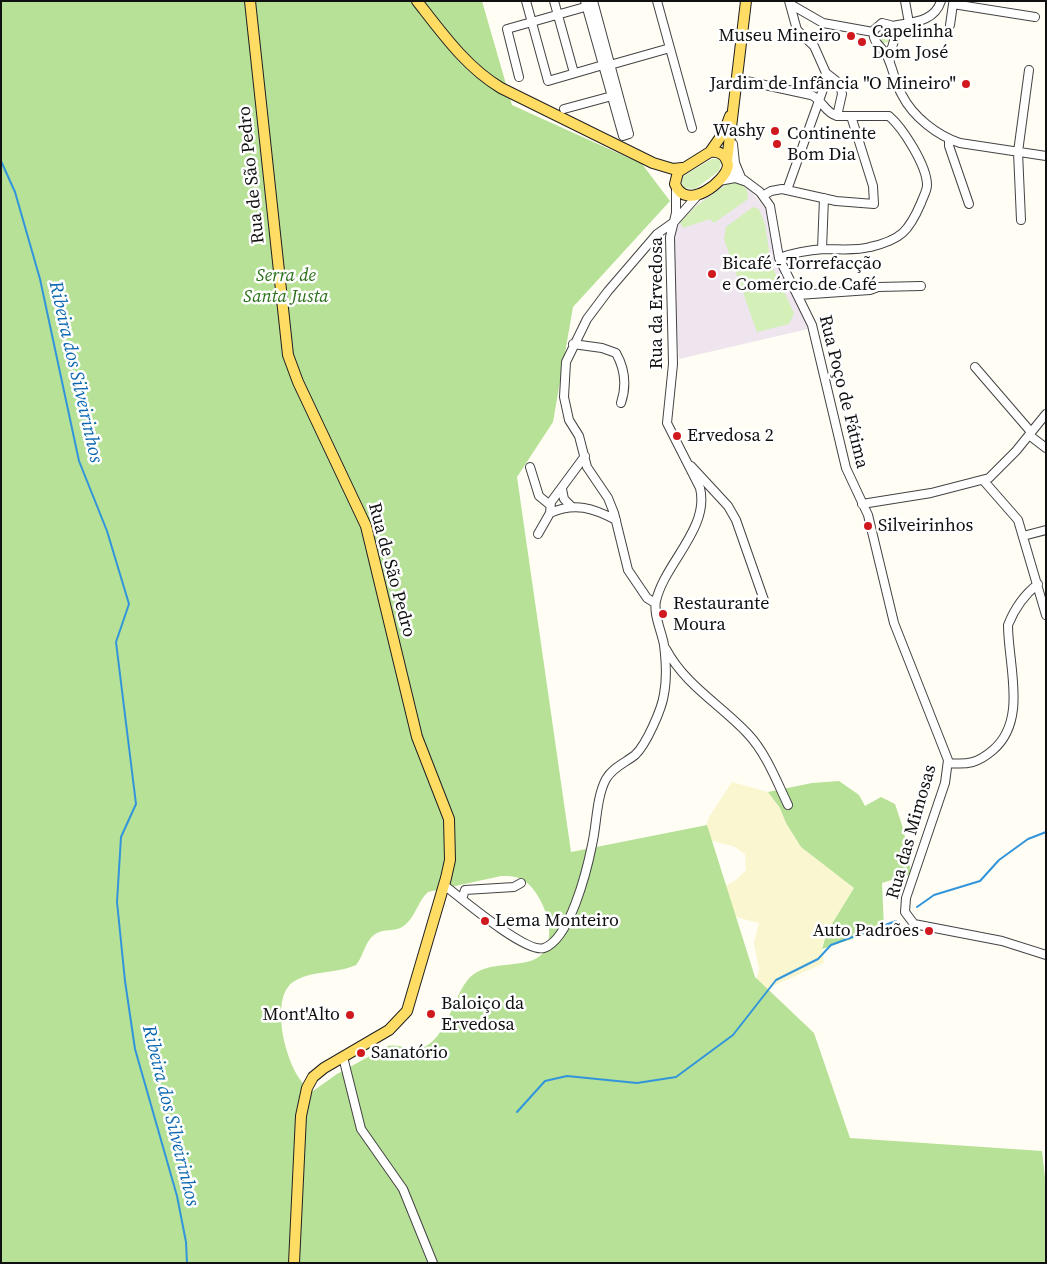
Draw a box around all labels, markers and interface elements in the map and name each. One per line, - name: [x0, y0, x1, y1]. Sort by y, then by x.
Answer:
- place label: Capelinha Dom José: [872, 21, 953, 64]
- place label: Museu Mineiro: [719, 25, 841, 47]
- marker: Museu Mineiro: [845, 30, 857, 42]
- marker: Capelinha Dom José: [856, 36, 868, 48]
- place label: Jardim de Infância "O Mineiro": [709, 73, 956, 95]
- marker: Jardim de Infância "O Mineiro": [960, 78, 972, 90]
- street label: Rua de São Pedro: [234, 105, 270, 245]
- place label: Washy: [713, 120, 765, 142]
- place label: Continente Bom Dia: [787, 123, 876, 166]
- marker: Washy: [769, 125, 781, 137]
- marker: Continente Bom Dia: [771, 138, 783, 150]
- street label: Rua da Ervedosa: [646, 237, 668, 369]
- place label: Bicafé - Torrefacção e Comércio de Café: [722, 253, 882, 296]
- park label: Serra de Santa Justa: [243, 265, 329, 308]
- marker: Bicafé - Torrefacção e Comércio de Café: [706, 268, 718, 280]
- water label: Ribeira dos Silveirinhos: [43, 279, 107, 465]
- street label: Rua Poço de Fátima: [813, 313, 873, 471]
- place label: Ervedosa 2: [687, 425, 774, 447]
- marker: Ervedosa 2: [671, 430, 683, 442]
- street label: Rua de São Pedro: [363, 500, 419, 640]
- place label: Silveirinhos: [878, 515, 973, 537]
- marker: Silveirinhos: [862, 520, 874, 532]
- place label: Restaurante Moura: [673, 593, 769, 636]
- marker: Restaurante Moura: [657, 608, 669, 620]
- street label: Rua das Mimosas: [882, 762, 942, 902]
- place label: Lema Monteiro: [495, 910, 619, 932]
- marker: Lema Monteiro: [479, 915, 491, 927]
- place label: Auto Padrões: [813, 920, 919, 942]
- marker: Auto Padrões: [923, 925, 935, 937]
- place label: Baloiço da Ervedosa: [441, 993, 524, 1036]
- place label: Mont'Alto: [263, 1004, 340, 1026]
- marker: Baloiço da Ervedosa: [425, 1008, 437, 1020]
- marker: Mont'Alto: [344, 1009, 356, 1021]
- water label: Ribeira dos Silveirinhos: [136, 1023, 204, 1209]
- place label: Sanatório: [371, 1042, 448, 1064]
- marker: Sanatório: [355, 1047, 367, 1059]

